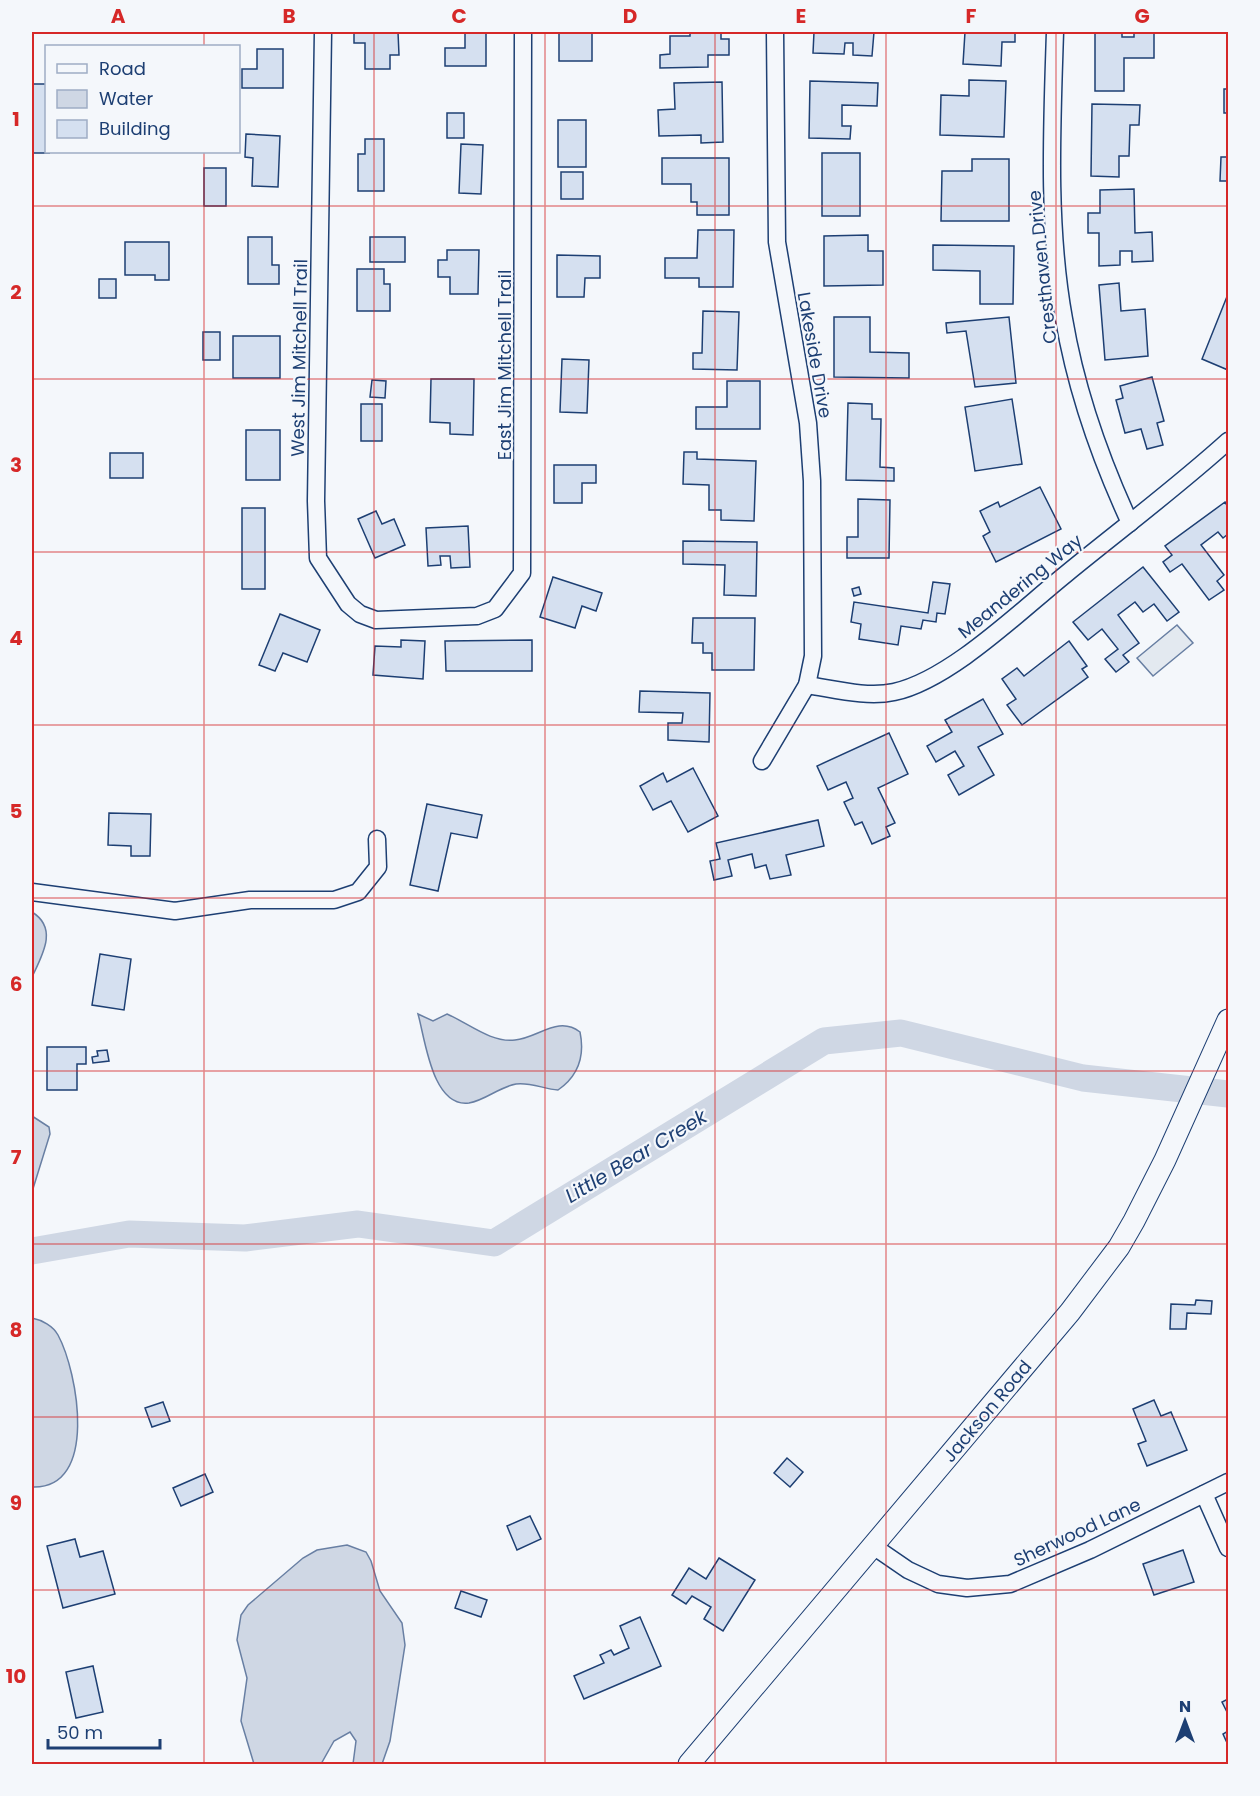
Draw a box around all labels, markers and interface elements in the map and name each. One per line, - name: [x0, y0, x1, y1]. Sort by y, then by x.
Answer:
- text: A: [111, 2, 126, 30]
- text: B: [282, 2, 296, 30]
- text: C: [451, 2, 467, 30]
- text: D: [623, 2, 637, 30]
- text: E: [796, 2, 806, 30]
- text: F: [966, 2, 977, 30]
- text: G: [1134, 2, 1150, 30]
- legend: [45, 45, 240, 153]
- text: Road: [99, 56, 146, 81]
- text: Water: [99, 86, 153, 111]
- text: 1: [12, 105, 20, 133]
- text: Building: [99, 116, 171, 141]
- street label: Cresthaven Drive: [1022, 189, 1062, 345]
- street label: West Jim Mitchell Trail: [285, 259, 313, 457]
- street label: East Jim Mitchell Trail: [492, 270, 517, 460]
- text: 2: [10, 278, 22, 306]
- street label: Lakeside Drive: [792, 290, 838, 420]
- text: 3: [10, 451, 22, 479]
- street label: Meandering Way: [953, 528, 1087, 644]
- text: 4: [9, 624, 23, 652]
- text: 5: [10, 797, 23, 825]
- text: 6: [10, 970, 22, 998]
- water label: Little Bear Creek: [560, 1102, 714, 1209]
- text: 7: [11, 1143, 22, 1171]
- text: 8: [10, 1316, 22, 1344]
- street label: Jackson Road: [937, 1355, 1037, 1467]
- text: 9: [10, 1489, 22, 1517]
- street label: Sherwood Lane: [1009, 1492, 1145, 1572]
- text: 10: [6, 1662, 26, 1690]
- north arrow: [1155, 1691, 1215, 1751]
- text: N: [1179, 1695, 1191, 1718]
- scale bar: [48, 1712, 160, 1750]
- text: 50 m: [57, 1720, 103, 1745]

